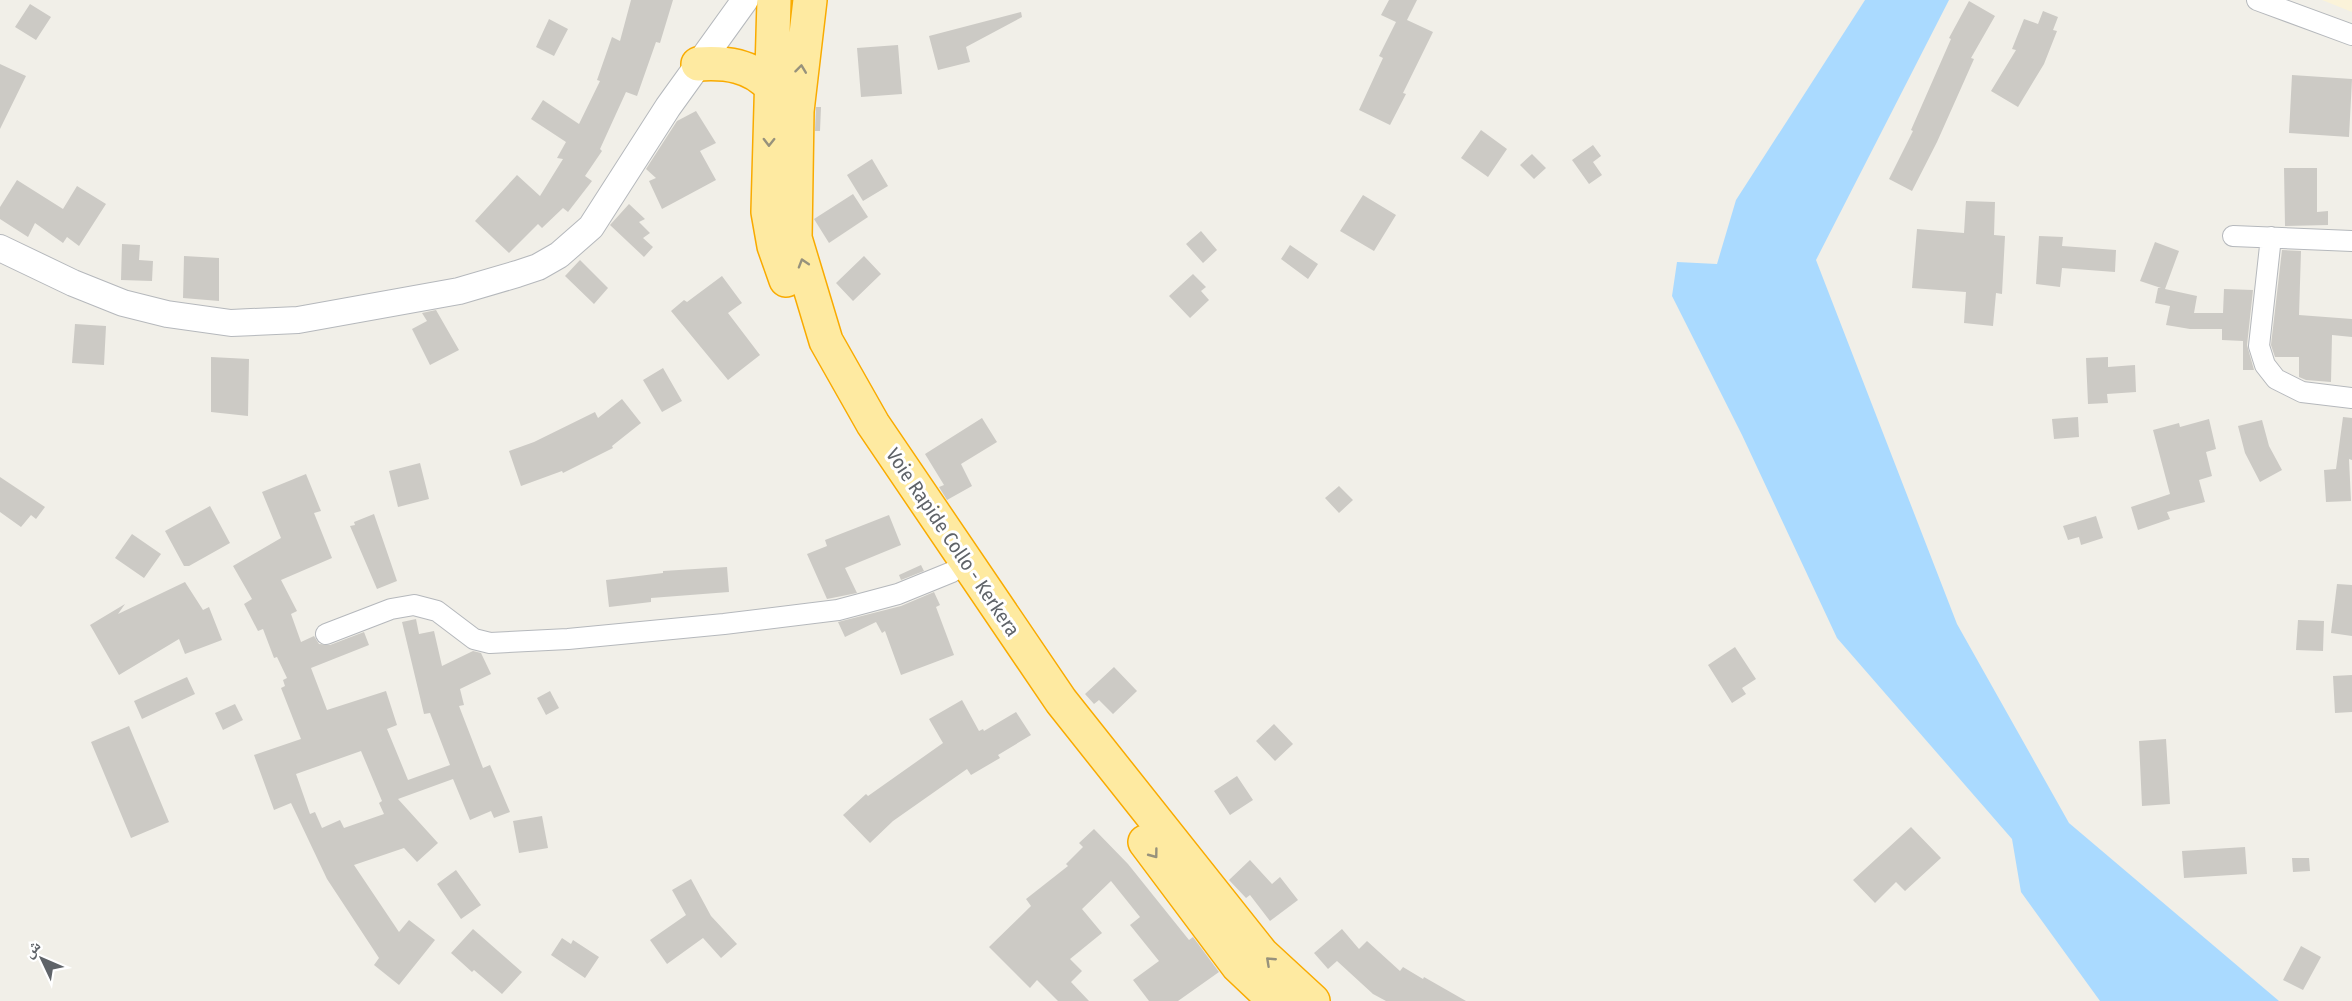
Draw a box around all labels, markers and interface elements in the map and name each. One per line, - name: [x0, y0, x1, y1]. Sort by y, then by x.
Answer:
- one-way arrow: [795, 64, 807, 73]
- one-way arrow: [763, 138, 775, 147]
- one-way arrow: [798, 258, 810, 268]
- street label: Voie Rapide Collo - Kerkera: [881, 443, 1025, 641]
- one-way arrow: [1147, 848, 1158, 859]
- north arrow: [12, 929, 72, 989]
- text: ش: [19, 936, 44, 962]
- one-way arrow: [1266, 958, 1277, 969]

